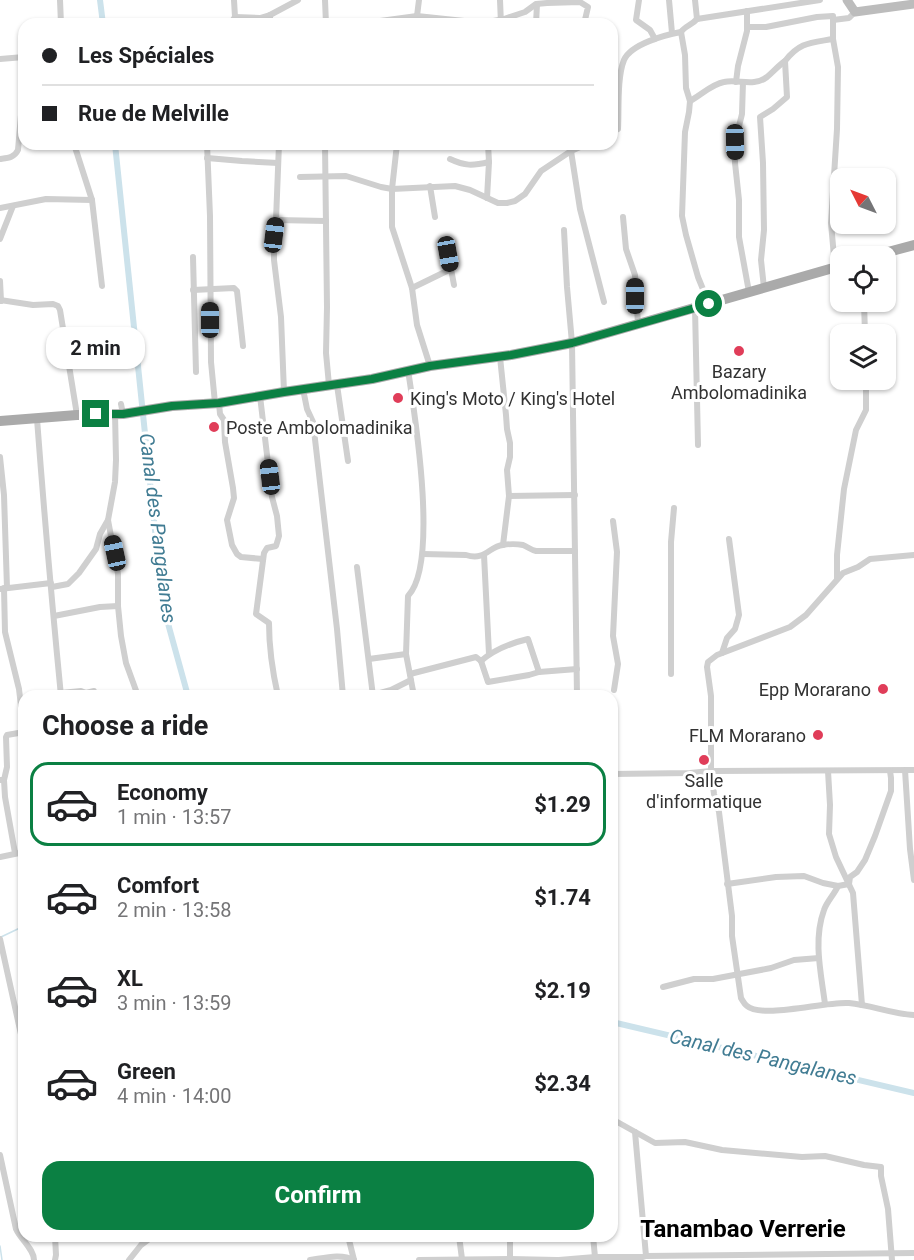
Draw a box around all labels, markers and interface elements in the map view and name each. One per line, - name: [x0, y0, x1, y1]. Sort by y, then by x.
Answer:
- text: Les Spéciales: [78, 43, 214, 68]
- text: Rue de Melville: [78, 101, 229, 126]
- car: [726, 124, 744, 160]
- north arrow: [830, 168, 896, 234]
- map controls: [830, 168, 896, 390]
- car: [263, 216, 285, 254]
- car: [436, 235, 460, 273]
- button: locate: [830, 246, 896, 312]
- car: [626, 278, 644, 314]
- route start: [695, 290, 722, 317]
- car: [201, 302, 219, 338]
- button: layers: [830, 324, 896, 390]
- callout: 2 min: [46, 327, 146, 369]
- text: 2 min: [70, 336, 121, 360]
- marker: Bazary Ambolomadinika: [732, 344, 746, 358]
- place label: Bazary Ambolomadinika: [671, 361, 807, 403]
- place label: King's Moto / King's Hotel: [410, 388, 615, 409]
- marker: King's Moto / King's Hotel: [391, 391, 405, 405]
- route end: [82, 400, 109, 427]
- place label: Poste Ambolomadinika: [226, 417, 413, 438]
- marker: Poste Ambolomadinika: [207, 420, 221, 434]
- water label: Canal des Pangalanes: [134, 432, 182, 624]
- car: [259, 458, 281, 496]
- car: [102, 534, 128, 572]
- place label: Epp Morarano: [759, 679, 871, 700]
- marker: Epp Morarano: [876, 682, 890, 696]
- text: Choose a ride: [42, 710, 208, 742]
- place label: FLM Morarano: [689, 725, 806, 746]
- marker: FLM Morarano: [811, 728, 825, 742]
- marker: Salle d'informatique: [697, 753, 711, 767]
- place label: Salle d'informatique: [646, 770, 762, 812]
- icon: car: [45, 777, 99, 831]
- text: Economy: [117, 780, 208, 805]
- text: $1.29: [534, 792, 591, 817]
- text: 1 min · 13:57: [117, 805, 232, 829]
- icon: car: [45, 870, 99, 924]
- text: Comfort: [117, 873, 199, 898]
- text: $1.74: [534, 885, 591, 910]
- text: 2 min · 13:58: [117, 898, 232, 922]
- icon: car: [45, 963, 99, 1017]
- text: XL: [117, 966, 143, 991]
- text: $2.19: [534, 978, 591, 1003]
- text: 3 min · 13:59: [117, 991, 232, 1015]
- water label: Canal des Pangalanes: [667, 1024, 859, 1090]
- icon: car: [45, 1056, 99, 1110]
- text: Green: [117, 1059, 176, 1084]
- text: $2.34: [534, 1071, 591, 1096]
- text: 4 min · 14:00: [117, 1084, 232, 1108]
- button: Confirm: [42, 1161, 594, 1230]
- district label: Tanambao Verrerie: [640, 1215, 846, 1243]

